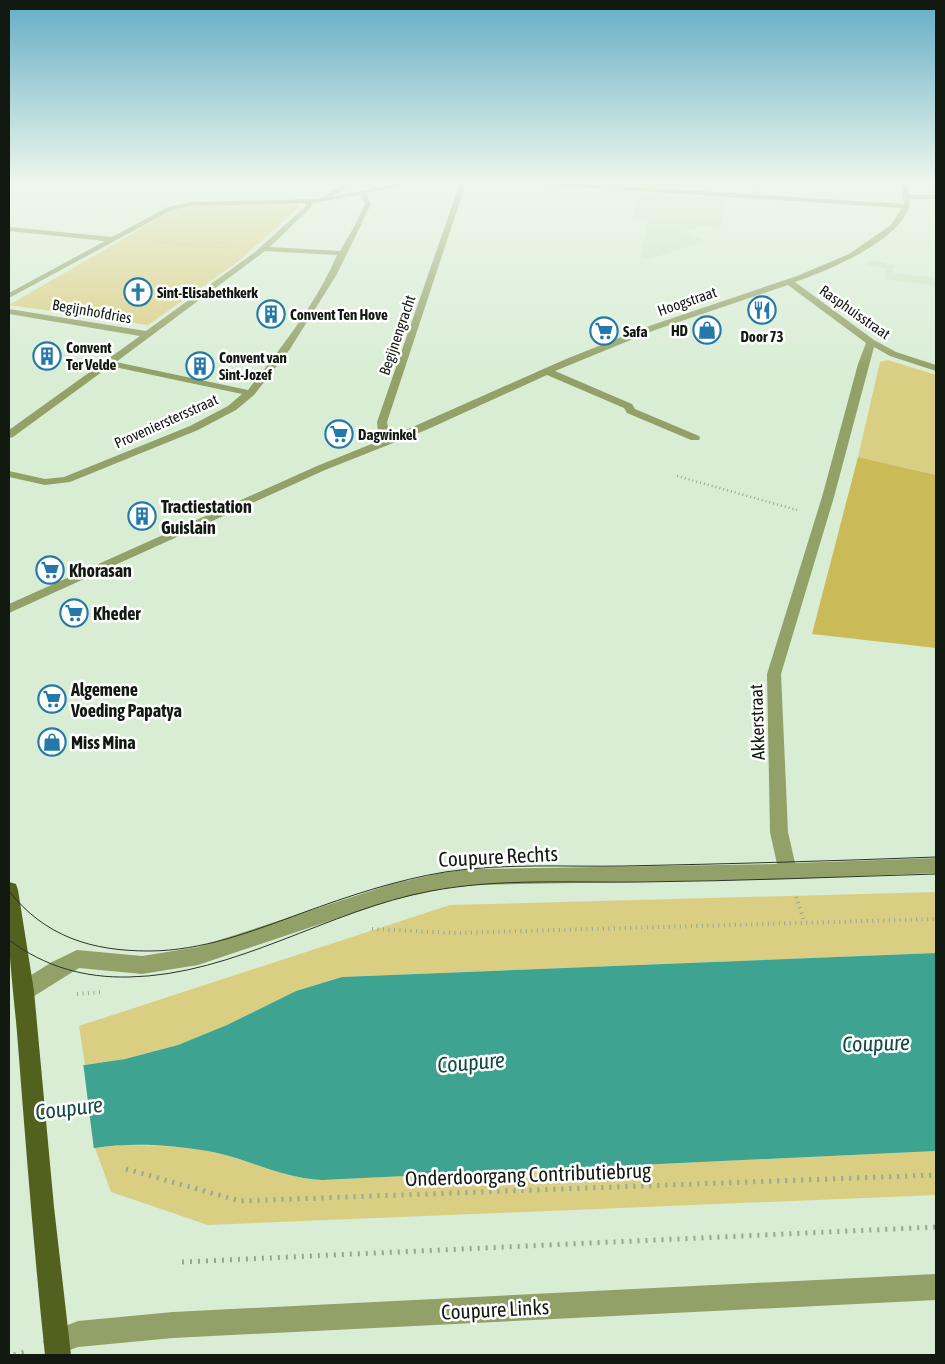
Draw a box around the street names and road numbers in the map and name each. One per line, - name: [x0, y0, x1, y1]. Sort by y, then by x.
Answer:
- street label: Rasphuisstraat: [816, 281, 894, 343]
- street label: Hoogstraat: [655, 283, 719, 319]
- street label: Begijnengracht: [375, 293, 419, 377]
- street label: Begijnhofdries: [51, 296, 133, 326]
- street label: Provenierstersstraat: [112, 391, 220, 451]
- street label: Akkerstraat: [745, 684, 769, 760]
- street label: Coupure Rechts: [438, 841, 558, 871]
- street label: Onderdoorgang Contributiebrug: [405, 1158, 651, 1190]
- street label: Coupure Links: [440, 1294, 550, 1324]

